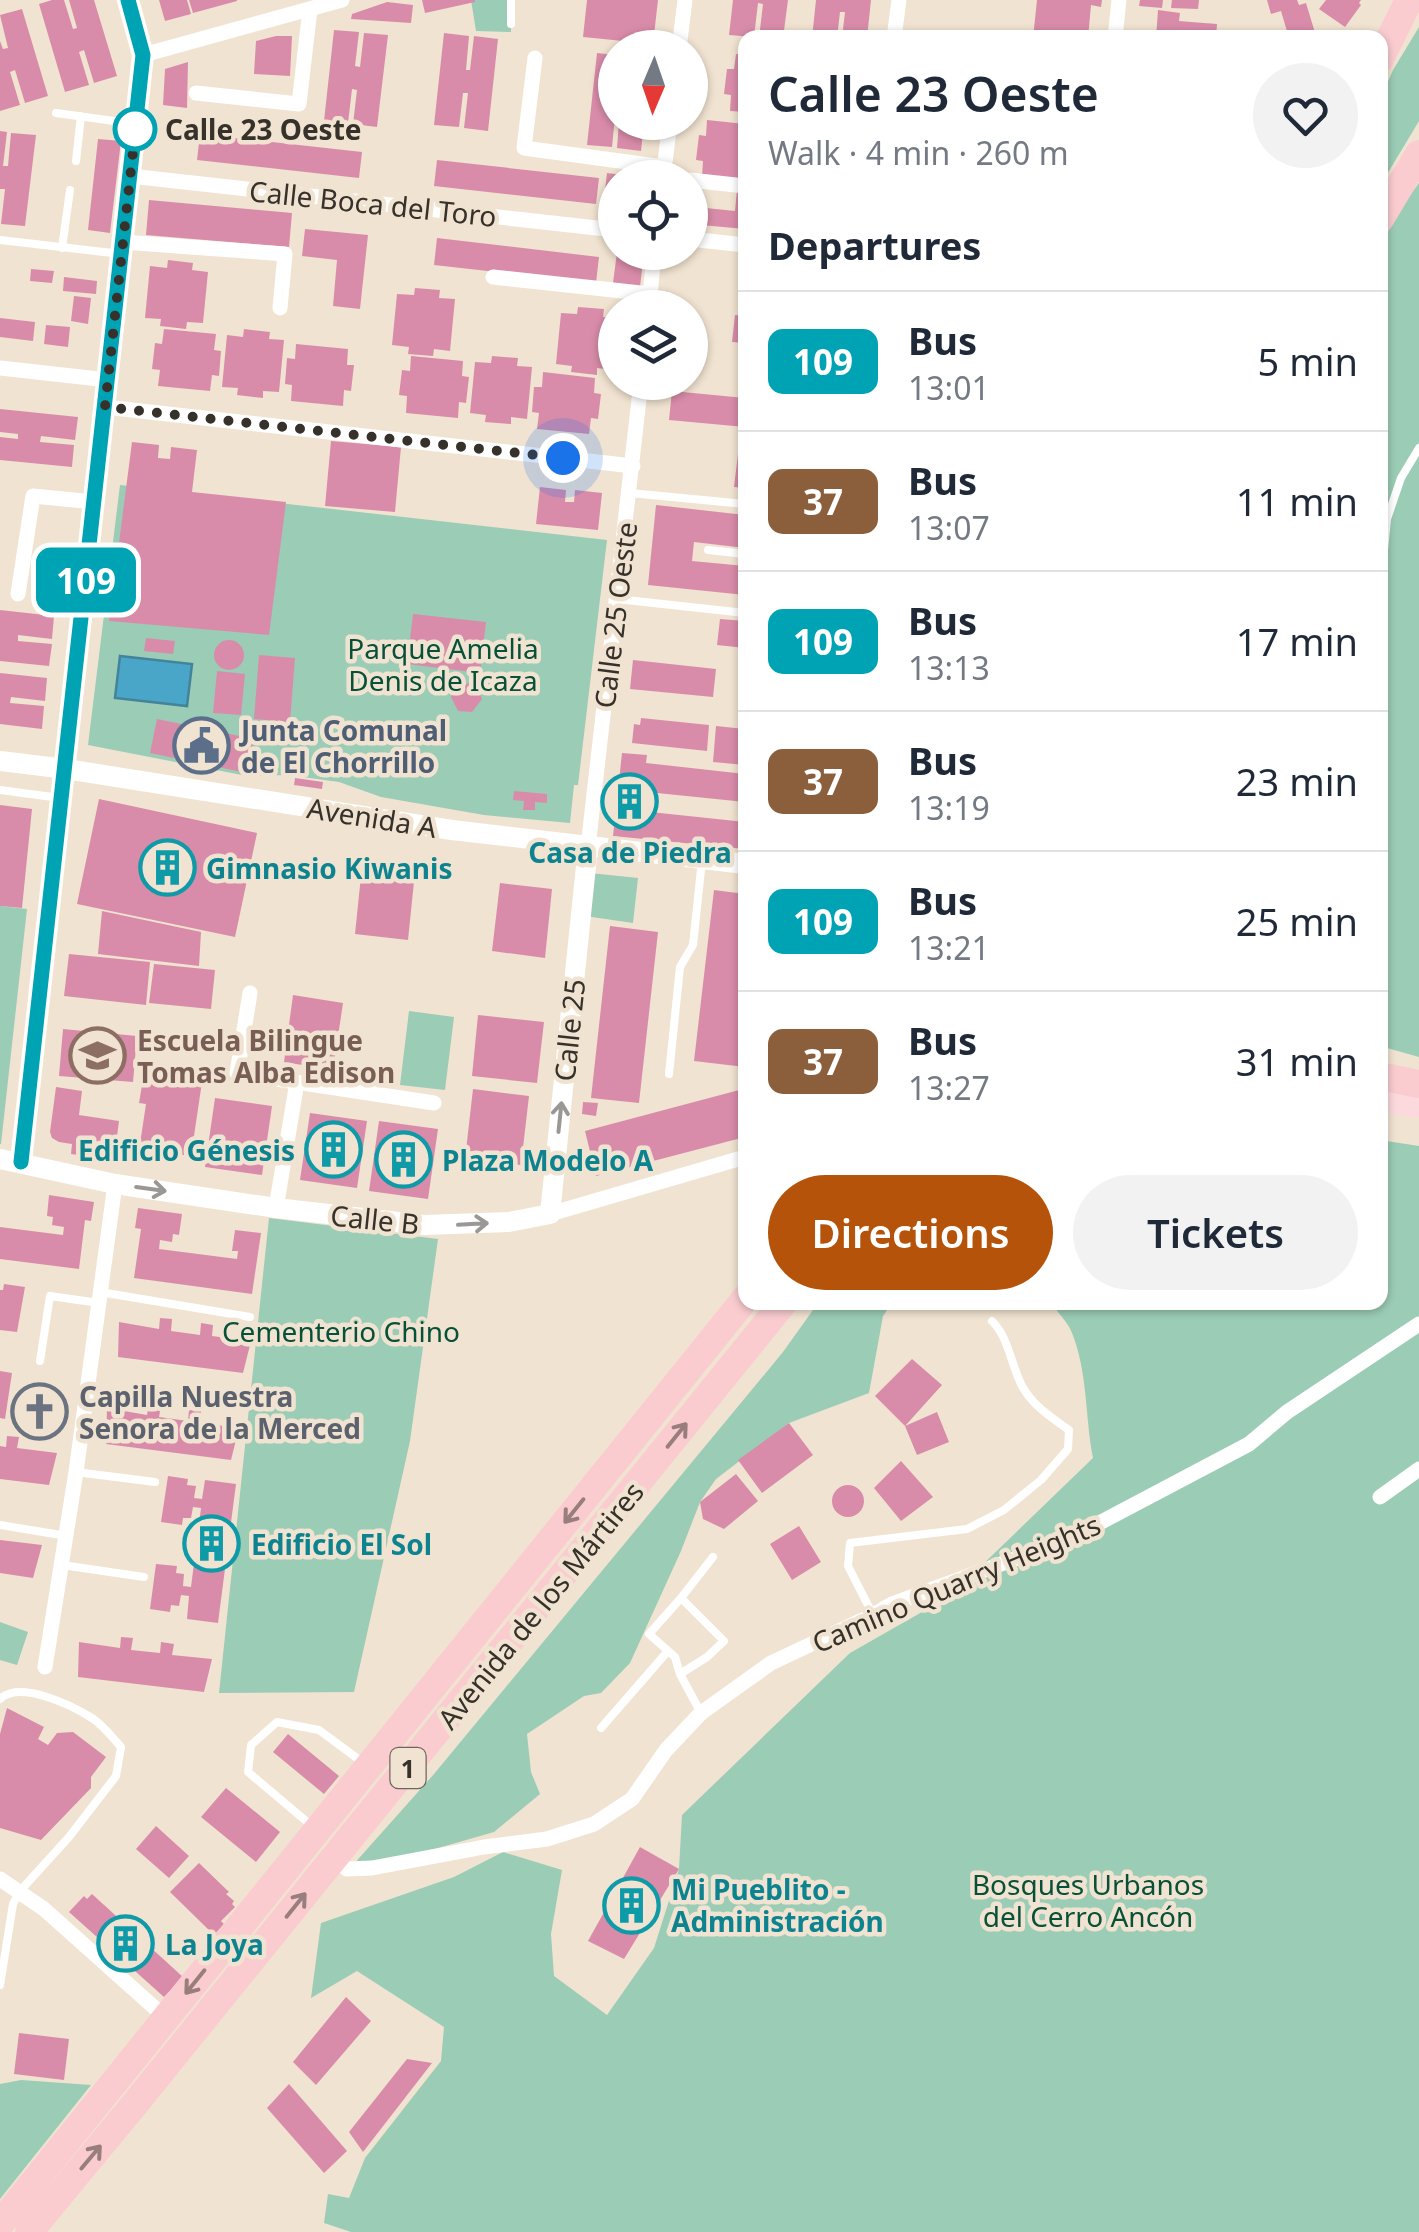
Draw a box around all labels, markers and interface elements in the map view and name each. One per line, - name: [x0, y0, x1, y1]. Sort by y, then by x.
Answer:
- north arrow: [598, 30, 708, 140]
- map controls: [598, 30, 708, 400]
- text: Calle 23 Oeste: [768, 61, 1099, 126]
- button: heart: [1253, 63, 1358, 168]
- marker: Calle 23 Oeste: [114, 108, 156, 150]
- place label: Calle 23 Oeste: [165, 110, 362, 148]
- text: Walk · 4 min · 260 m: [768, 131, 1069, 174]
- button: locate: [598, 160, 708, 270]
- street label: Calle Boca del Toro: [247, 171, 499, 235]
- text: Departures: [768, 219, 981, 271]
- button: layers: [598, 290, 708, 400]
- text: Bus: [908, 314, 977, 366]
- text: 5 min: [1258, 335, 1358, 387]
- text: 109: [793, 338, 853, 385]
- text: 13:01: [908, 366, 990, 409]
- your location: [538, 433, 588, 483]
- text: Bus: [908, 454, 977, 506]
- text: 11 min: [1236, 475, 1358, 527]
- text: 37: [803, 478, 843, 525]
- text: 13:07: [908, 506, 990, 549]
- street label: Calle 25 Oeste: [585, 520, 645, 710]
- line badge: 109: [28, 548, 144, 612]
- text: 109: [56, 557, 116, 604]
- text: Bus: [908, 594, 977, 646]
- text: 17 min: [1236, 615, 1358, 667]
- text: 109: [793, 618, 853, 665]
- park label: Parque Amelia Denis de Icaza: [347, 629, 539, 699]
- text: 13:13: [908, 646, 990, 689]
- place label: Junta Comunal de El Chorrillo: [238, 711, 447, 781]
- public building icon: Junta Comunal de El Chorrillo: [172, 716, 232, 776]
- text: Bus: [908, 734, 977, 786]
- text: 23 min: [1236, 755, 1358, 807]
- text: 37: [803, 758, 843, 805]
- building icon: Casa de Piedra: [600, 771, 660, 831]
- text: 13:19: [908, 786, 990, 829]
- street label: Avenida A: [305, 788, 440, 846]
- place label: Casa de Piedra: [528, 833, 732, 871]
- building icon: Gimnasio Kiwanis: [137, 838, 197, 898]
- place label: Gimnasio Kiwanis: [206, 849, 452, 887]
- text: Bus: [908, 874, 977, 926]
- text: 25 min: [1236, 895, 1358, 947]
- text: 109: [793, 898, 853, 945]
- text: 13:21: [908, 926, 990, 969]
- street label: Calle 25: [545, 977, 593, 1083]
- text: Bus: [908, 1014, 977, 1066]
- place label: Escuela Bilingue Tomas Alba Edison: [137, 1021, 395, 1091]
- school or university icon: Escuela Bilingue Tomas Alba Edison: [68, 1026, 128, 1086]
- text: 31 min: [1236, 1035, 1358, 1087]
- text: 37: [803, 1038, 843, 1085]
- text: 13:27: [908, 1066, 990, 1109]
- one-way arrow: [551, 1101, 570, 1134]
- building icon: Edificio Génesis: [304, 1120, 364, 1180]
- building icon: Plaza Modelo A: [373, 1130, 433, 1190]
- place label: Edificio Génesis: [78, 1131, 295, 1169]
- place label: Plaza Modelo A: [442, 1141, 654, 1179]
- button: Directions: [768, 1175, 1053, 1290]
- button: Tickets: [1073, 1175, 1358, 1290]
- one-way arrow: [134, 1180, 166, 1199]
- street label: Calle B: [329, 1195, 421, 1243]
- one-way arrow: [457, 1214, 489, 1233]
- park label: Cementerio Chino: [222, 1312, 460, 1350]
- place label: Capilla Nuestra Senora de la Merced: [79, 1377, 361, 1447]
- church icon: Capilla Nuestra Senora de la Merced: [10, 1382, 70, 1442]
- one-way arrow: [666, 1422, 687, 1449]
- street label: Avenida de los Mártires: [428, 1473, 652, 1737]
- one-way arrow: [564, 1497, 585, 1524]
- street label: Camino Quarry Heights: [806, 1505, 1106, 1661]
- building icon: Edificio El Sol: [182, 1514, 242, 1574]
- place label: Edificio El Sol: [251, 1525, 432, 1563]
- road number: 1: [390, 1748, 426, 1788]
- park label: Bosques Urbanos del Cerro Ancón: [972, 1865, 1204, 1935]
- place label: Mi Pueblito - Administración: [671, 1870, 884, 1940]
- building icon: Mi Pueblito - Administración: [602, 1875, 662, 1935]
- one-way arrow: [285, 1893, 307, 1919]
- building icon: La Joya: [96, 1914, 156, 1974]
- place label: La Joya: [165, 1925, 264, 1963]
- one-way arrow: [184, 1969, 206, 1995]
- one-way arrow: [79, 2145, 102, 2170]

